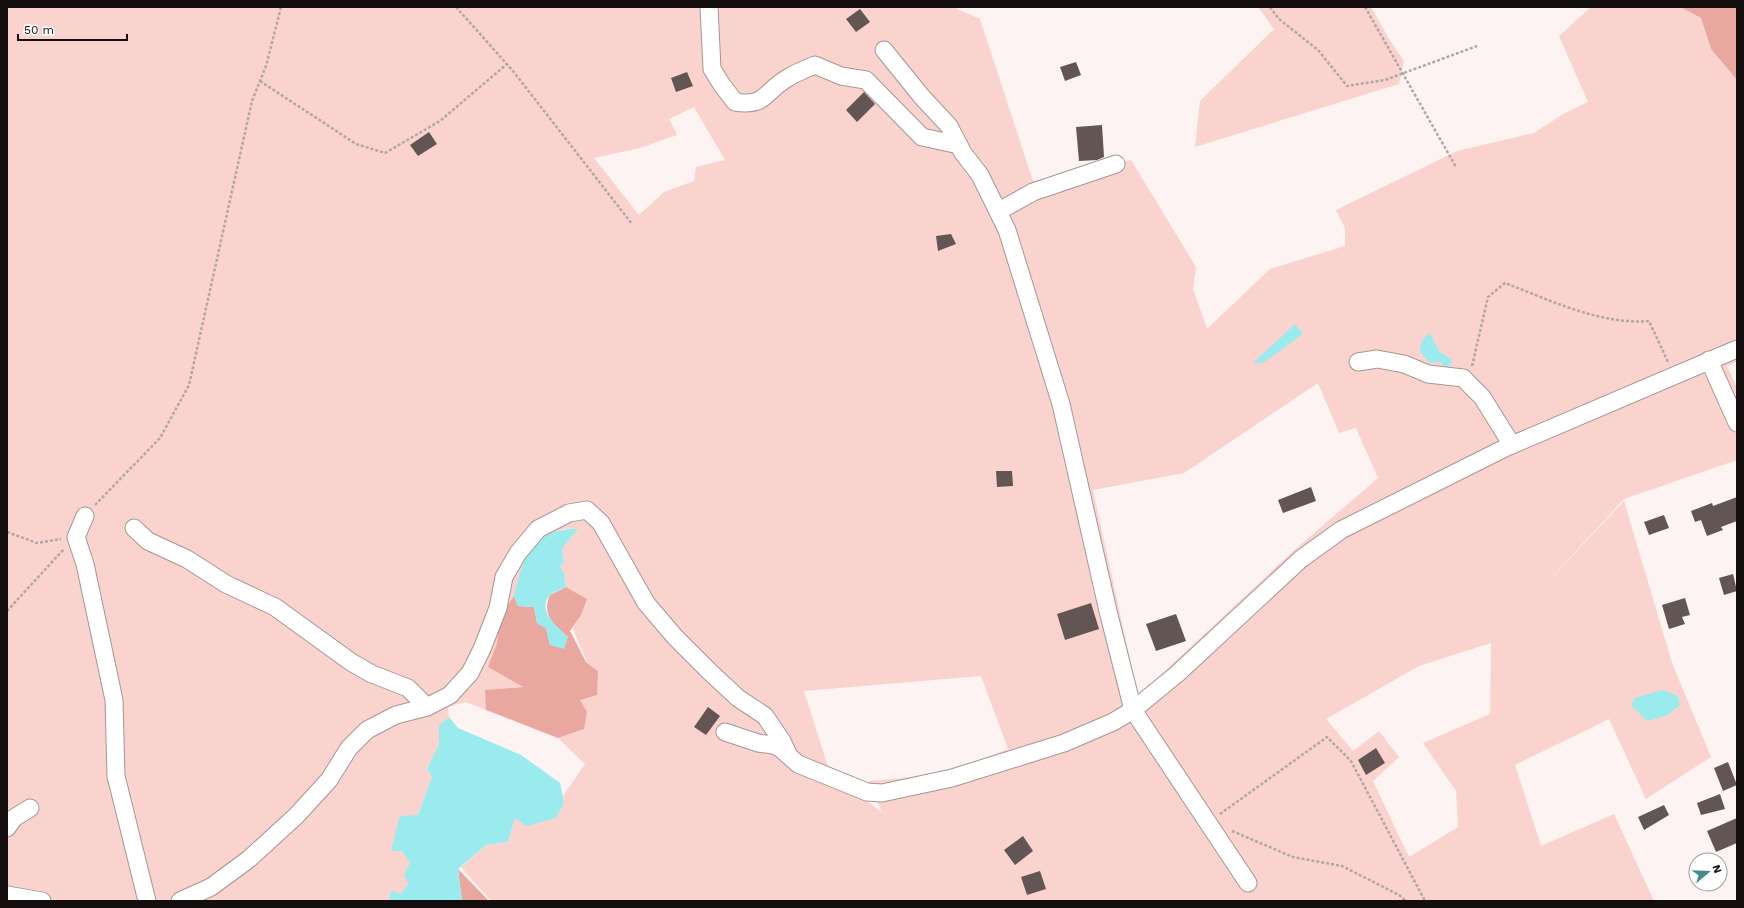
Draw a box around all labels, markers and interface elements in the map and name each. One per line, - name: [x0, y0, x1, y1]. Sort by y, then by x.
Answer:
- scale bar: [18, 16, 127, 42]
- text: 50 m: [24, 23, 54, 37]
- north arrow: [1688, 852, 1728, 892]
- text: N: [1710, 863, 1724, 875]

